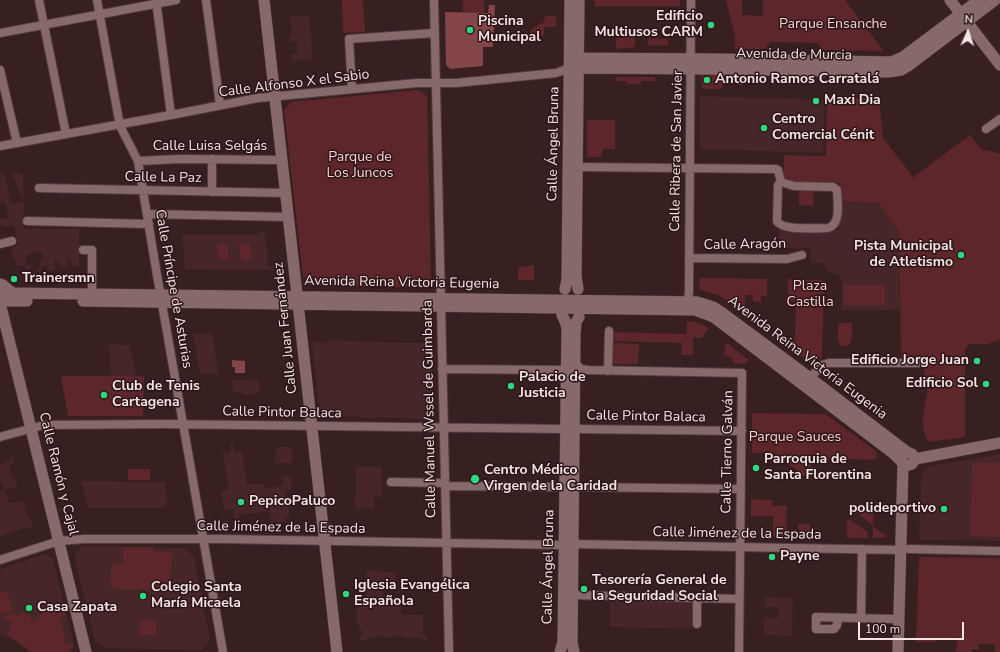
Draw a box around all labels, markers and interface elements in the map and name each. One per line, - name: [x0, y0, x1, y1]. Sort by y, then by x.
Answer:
- place label: Edificio Multiusos CARM: [594, 9, 703, 42]
- north arrow: [948, 12, 988, 52]
- text: N: [964, 12, 973, 27]
- place label: Piscina Municipal: [478, 14, 541, 46]
- park label: Parque Ensanche: [779, 17, 887, 33]
- marker: Edificio Multiusos CARM: [706, 20, 716, 30]
- marker: Piscina Municipal: [465, 25, 475, 35]
- street label: Avenida de Murcia: [736, 46, 852, 64]
- street label: Calle Alfonso X el Sabio: [218, 66, 370, 102]
- street label: Calle Ribera de San Javier: [667, 70, 687, 232]
- place label: Antonio Ramos Carratalá: [715, 72, 879, 88]
- marker: Antonio Ramos Carratalá: [702, 75, 712, 85]
- street label: Calle Ángel Bruna: [545, 86, 563, 202]
- place label: Maxi Dia: [824, 93, 881, 109]
- marker: Maxi Dia: [811, 96, 821, 106]
- place label: Centro Comercial Cénit: [772, 112, 874, 144]
- marker: Centro Comercial Cénit: [759, 123, 769, 133]
- street label: Calle Luisa Selgás: [153, 139, 267, 155]
- park label: Parque de Los Juncos: [327, 150, 393, 182]
- street label: Calle La Paz: [124, 169, 202, 187]
- street label: Calle Príncipe de Asturias: [151, 208, 195, 370]
- street label: Calle Aragón: [704, 236, 786, 254]
- place label: Pista Municipal de Atletismo: [854, 239, 953, 272]
- marker: Pista Municipal de Atletismo: [956, 250, 966, 260]
- street label: Calle Juan Fernández: [271, 261, 301, 395]
- place label: Trainersmn: [22, 271, 95, 287]
- street label: Avenida Reina Victoria Eugenia: [304, 273, 500, 293]
- marker: Trainersmn: [9, 274, 19, 284]
- park label: Plaza Castilla: [786, 279, 834, 312]
- street label: Avenida Reina Victoria Eugenia: [724, 293, 890, 423]
- street label: Calle Manuel Wssel de Guimbarda: [420, 300, 440, 518]
- place label: Edificio Jorge Juan: [851, 353, 969, 369]
- marker: Edificio Jorge Juan: [972, 356, 982, 366]
- place label: Palacio de Justicia: [519, 370, 586, 402]
- place label: Edificio Sol: [906, 376, 978, 392]
- place label: Club de Tenis Cartagena: [112, 379, 200, 412]
- marker: Edificio Sol: [981, 379, 991, 389]
- marker: Palacio de Justicia: [506, 381, 516, 391]
- marker: Club de Tenis Cartagena: [99, 390, 109, 400]
- street label: Calle Tierno Galván: [719, 390, 737, 514]
- street label: Calle Pintor Balaca: [222, 404, 342, 422]
- street label: Calle Pintor Balaca: [586, 408, 706, 426]
- street label: Calle Ramón y Cajal: [35, 411, 81, 537]
- park label: Parque Sauces: [749, 430, 841, 446]
- place label: Parroquia de Santa Florentina: [764, 452, 872, 484]
- place label: Centro Médico Virgen de la Caridad: [484, 463, 617, 496]
- marker: Parroquia de Santa Florentina: [751, 463, 761, 473]
- marker: Centro Médico Virgen de la Caridad: [469, 473, 481, 485]
- place label: PepicoPaluco: [249, 494, 335, 510]
- marker: PepicoPaluco: [236, 497, 246, 507]
- place label: polideportivo: [849, 501, 936, 517]
- marker: polideportivo: [939, 504, 949, 514]
- street label: Calle Ángel Bruna: [540, 509, 558, 625]
- street label: Calle Jiménez de la Espada: [196, 518, 366, 538]
- street label: Calle Jiménez de la Espada: [652, 524, 822, 544]
- place label: Payne: [780, 549, 820, 565]
- marker: Payne: [767, 552, 777, 562]
- place label: Tesorería General de la Seguridad Social: [592, 573, 727, 606]
- place label: Iglesia Evangélica Española: [354, 578, 470, 610]
- place label: Colegio Santa María Micaela: [151, 580, 242, 612]
- marker: Tesorería General de la Seguridad Social: [579, 584, 589, 594]
- marker: Iglesia Evangélica Española: [341, 589, 351, 599]
- marker: Colegio Santa María Micaela: [138, 591, 148, 601]
- place label: Casa Zapata: [37, 600, 117, 616]
- marker: Casa Zapata: [24, 603, 34, 613]
- scale bar: [860, 614, 966, 640]
- text: 100 m: [865, 621, 900, 637]

